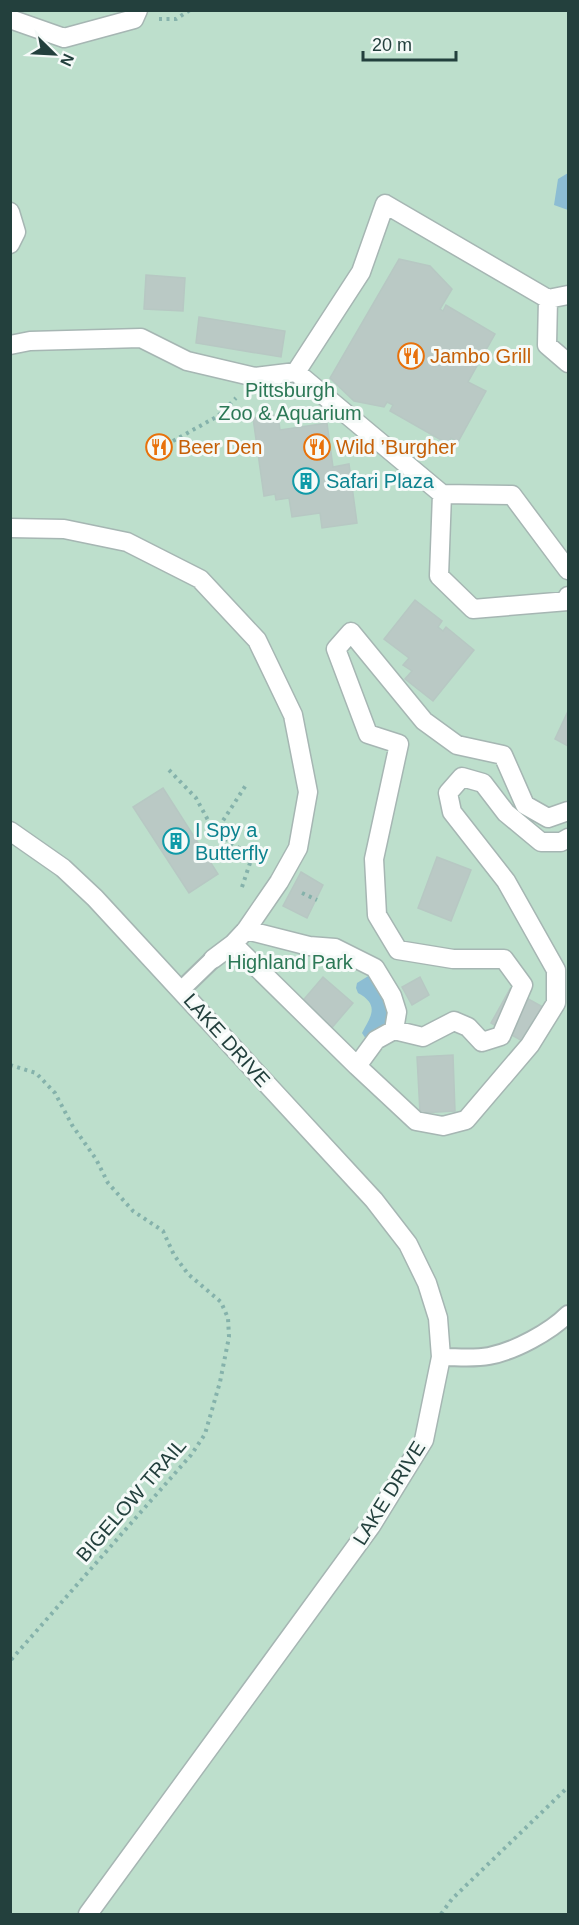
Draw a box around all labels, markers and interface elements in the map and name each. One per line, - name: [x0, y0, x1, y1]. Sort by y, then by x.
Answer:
- north arrow: [24, 24, 84, 84]
- scale bar: [363, 24, 456, 62]
- text: 20 m: [372, 35, 412, 55]
- text: N: [57, 51, 77, 69]
- restaurant icon: Jambo Grill: [396, 341, 426, 371]
- place label: Jambo Grill: [430, 345, 531, 367]
- park label: Pittsburgh Zoo & Aquarium: [218, 379, 362, 424]
- restaurant icon: Beer Den: [144, 432, 174, 462]
- restaurant icon: Wild ’Burgher: [302, 432, 332, 462]
- place label: Beer Den: [178, 436, 263, 458]
- place label: Wild ’Burgher: [336, 436, 456, 458]
- building icon: Safari Plaza: [291, 466, 321, 496]
- place label: Safari Plaza: [326, 470, 435, 492]
- place label: I Spy a Butterfly: [195, 819, 268, 864]
- building icon: I Spy a Butterfly: [161, 826, 191, 856]
- park label: Highland Park: [227, 951, 354, 973]
- street label: LAKE DRIVE: [179, 989, 275, 1091]
- street label: BIGELOW TRAIL: [72, 1434, 190, 1566]
- street label: LAKE DRIVE: [348, 1437, 430, 1549]

